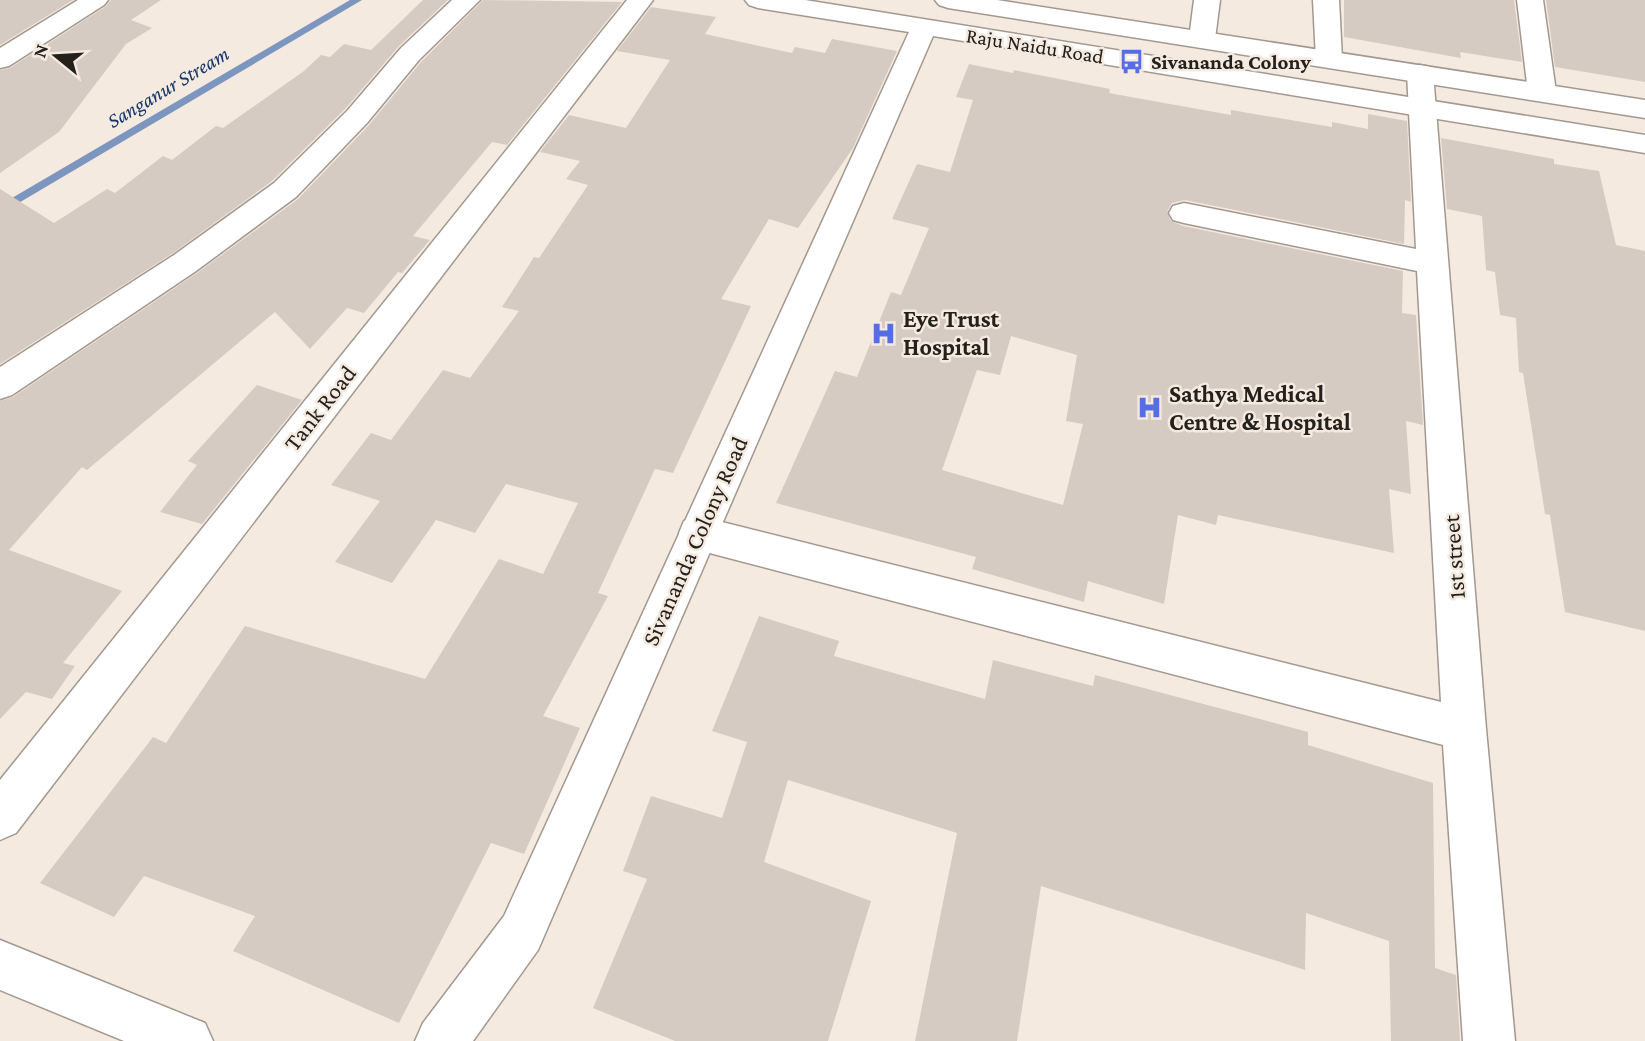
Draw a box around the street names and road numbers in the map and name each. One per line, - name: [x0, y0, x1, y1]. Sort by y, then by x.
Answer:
- street label: Raju Naidu Road: [964, 23, 1106, 69]
- street label: Tank Road: [278, 359, 362, 456]
- street label: Sivananda Colony Road: [636, 432, 753, 649]
- street label: 1st street: [1437, 513, 1470, 600]

